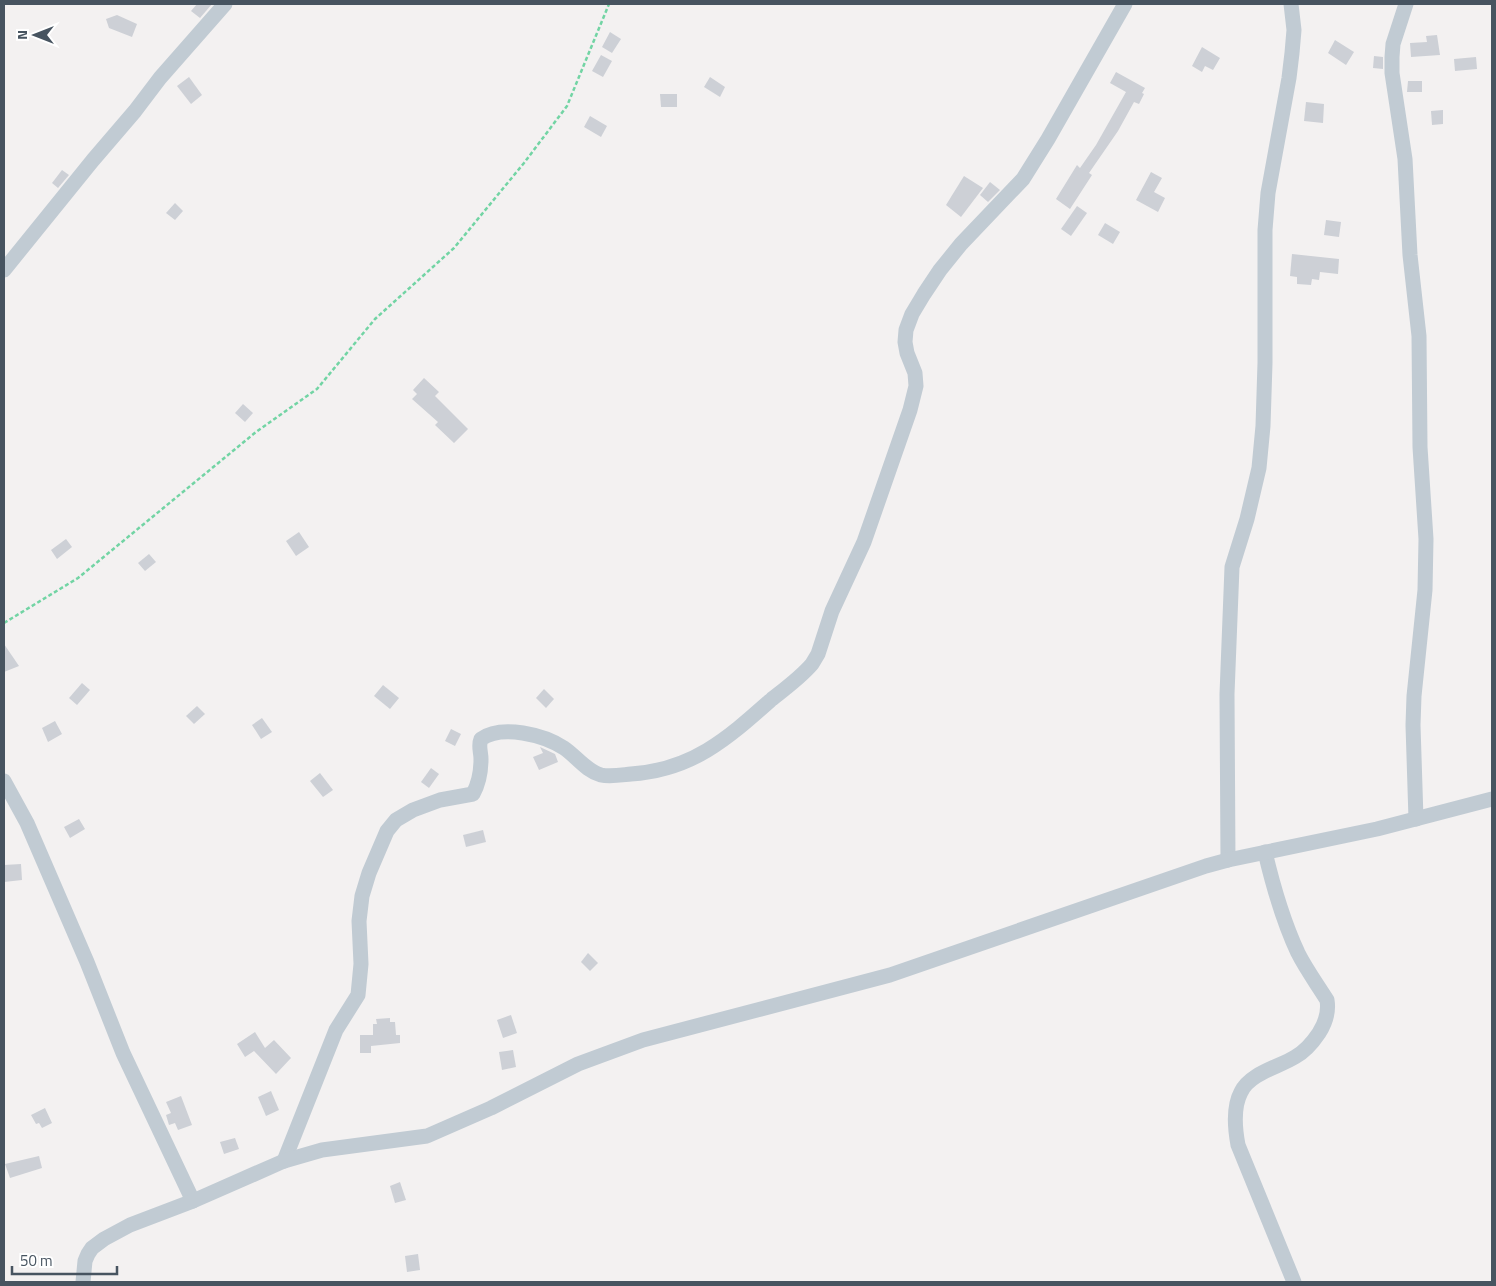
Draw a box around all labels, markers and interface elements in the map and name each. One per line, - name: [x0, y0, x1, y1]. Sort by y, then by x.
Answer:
- north arrow: [10, 10, 60, 60]
- text: N: [11, 30, 32, 40]
- scale bar: [12, 1244, 118, 1276]
- text: 50 m: [20, 1249, 53, 1272]

